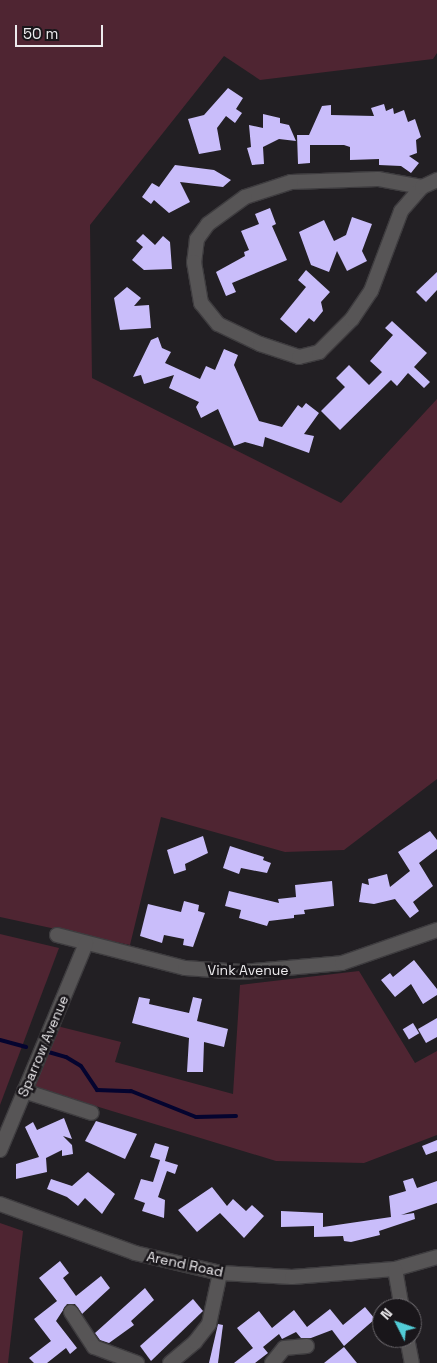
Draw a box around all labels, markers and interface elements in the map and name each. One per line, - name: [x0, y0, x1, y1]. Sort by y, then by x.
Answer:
- scale bar: [18, 15, 105, 47]
- text: 50 m: [23, 24, 58, 43]
- street label: Vink Avenue: [207, 962, 289, 978]
- street label: Sparrow Avenue: [14, 993, 72, 1099]
- street label: Arend Road: [145, 1248, 225, 1280]
- north arrow: [372, 1298, 422, 1348]
- text: N: [377, 1304, 396, 1323]

